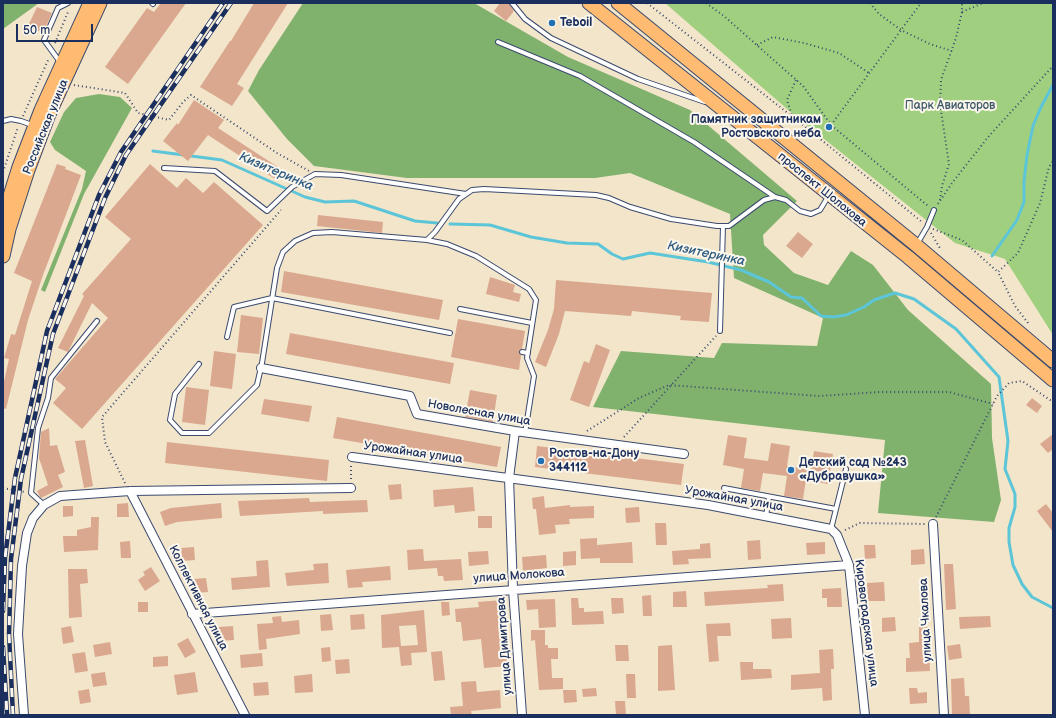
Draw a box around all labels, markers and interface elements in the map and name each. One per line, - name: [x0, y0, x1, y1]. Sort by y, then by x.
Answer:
- scale bar: [18, 16, 95, 42]
- place label: Teboil: [560, 16, 592, 30]
- marker: Teboil: [547, 18, 557, 28]
- text: 50 m: [23, 23, 50, 38]
- street label: Российская улица: [20, 77, 72, 177]
- park label: Парк Авиаторов: [905, 99, 995, 113]
- place label: Памятник защитникам Ростовского неба: [691, 113, 821, 141]
- marker: Памятник защитникам Ростовского неба: [824, 122, 834, 132]
- water label: Кизитеринка: [237, 149, 315, 195]
- street label: проспект Шолохова: [775, 150, 869, 230]
- water label: Кизитеринка: [666, 238, 746, 270]
- street label: Новолесная улица: [427, 397, 531, 429]
- street label: Урожайная улица: [363, 439, 463, 467]
- place label: Ростов-на-Дону 344112: [549, 447, 639, 475]
- marker: Ростов-на-Дону 344112: [536, 456, 546, 466]
- place label: Детский сад №243 «Дубравушка»: [799, 456, 907, 484]
- marker: Детский сад №243 «Дубравушка»: [786, 465, 796, 475]
- street label: Урожайная улица: [684, 483, 784, 515]
- street label: Коллективная улица: [165, 543, 231, 653]
- street label: Кировоградская улица: [851, 559, 881, 687]
- street label: улица Молокова: [473, 566, 565, 586]
- street label: улица Чкалова: [917, 578, 935, 662]
- street label: улица Димитрова: [494, 597, 516, 695]

